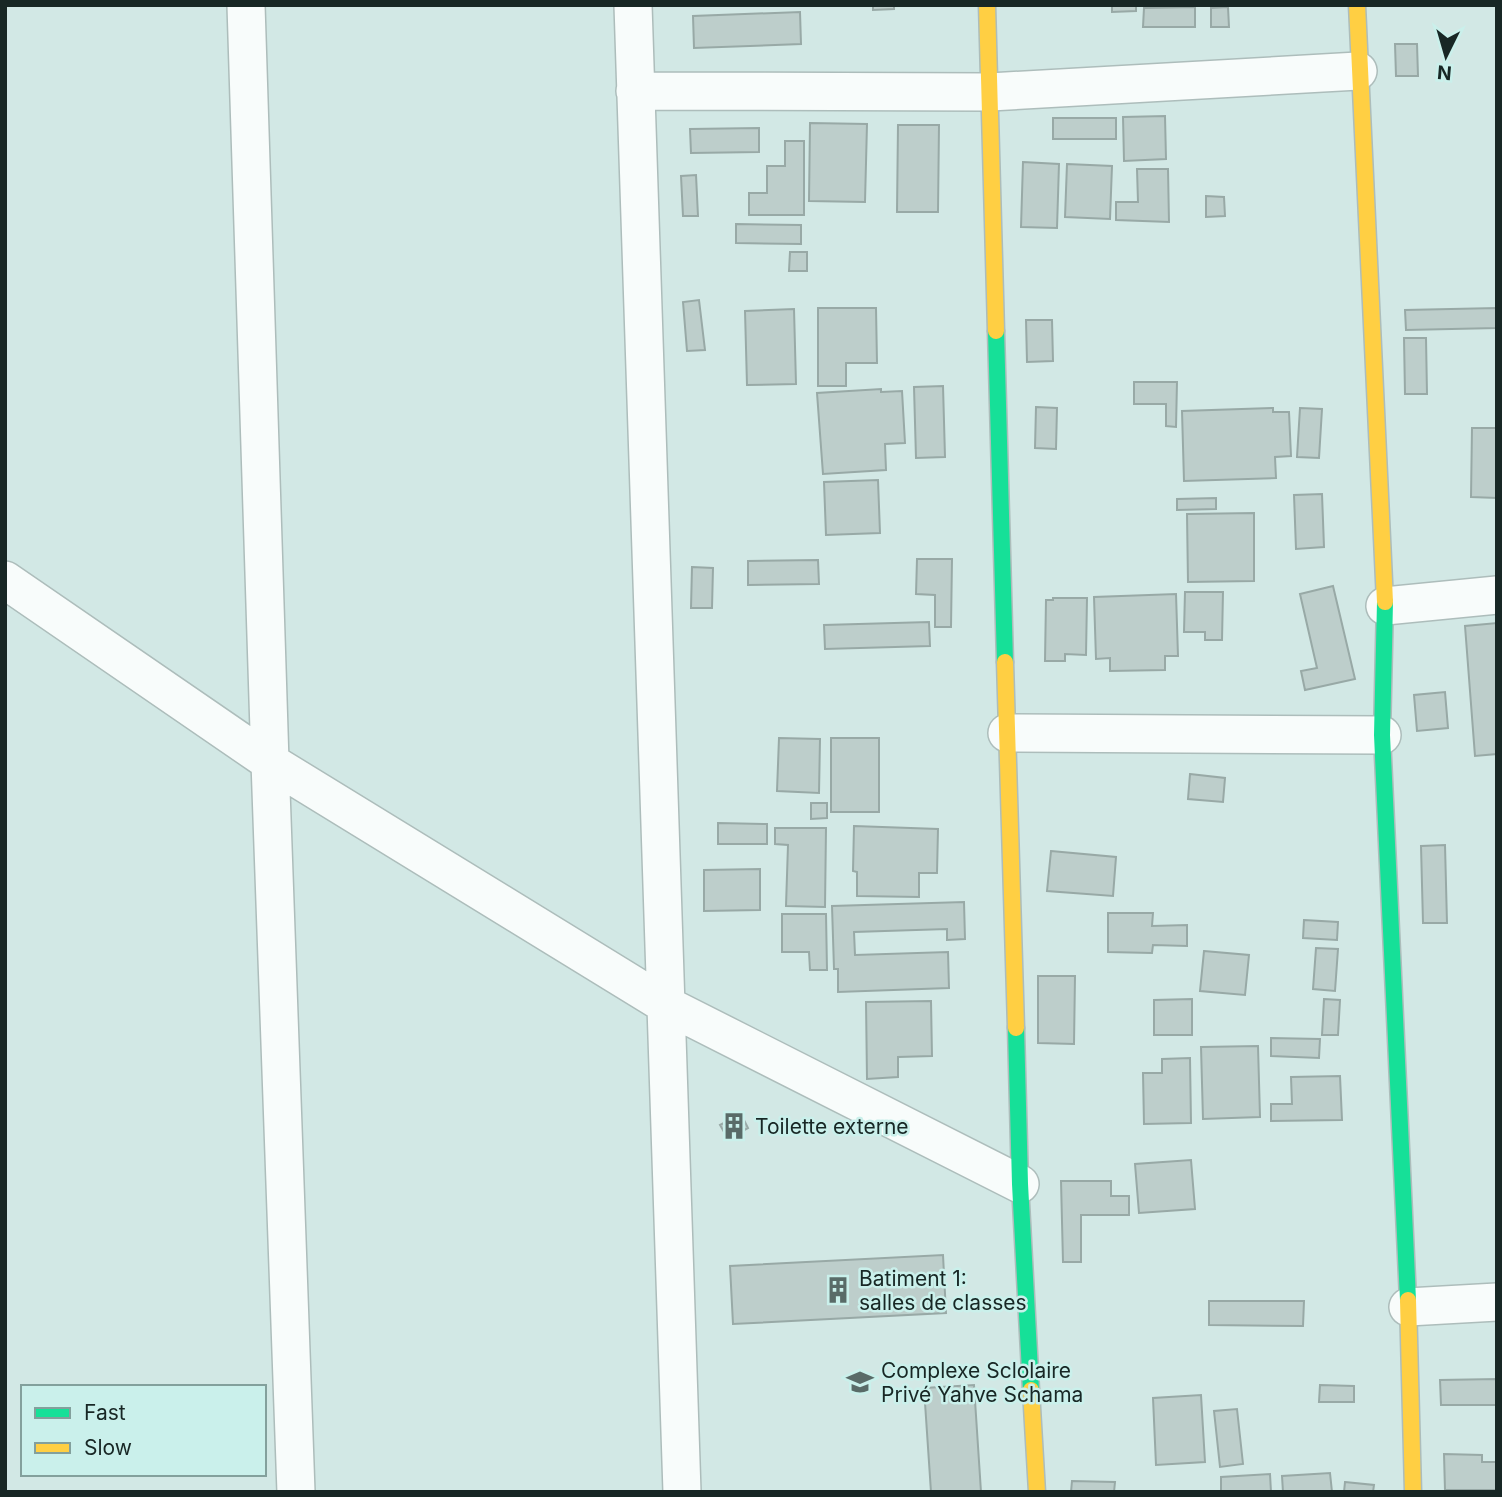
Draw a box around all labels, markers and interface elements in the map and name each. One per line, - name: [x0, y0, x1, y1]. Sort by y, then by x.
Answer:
- north arrow: [1411, 21, 1481, 91]
- text: N: [1436, 60, 1453, 85]
- building icon: Toilette externe: [719, 1111, 749, 1141]
- place label: Toilette externe: [755, 1114, 909, 1139]
- place label: Batiment 1: salles de classes: [859, 1266, 1027, 1315]
- building icon: Batiment 1: salles de classes: [823, 1275, 853, 1305]
- place label: Complexe Sclolaire Privé Yahve Schama: [881, 1358, 1083, 1407]
- school or university icon: Complexe Sclolaire Privé Yahve Schama: [845, 1367, 875, 1397]
- legend: [21, 1385, 266, 1476]
- text: Fast: [84, 1400, 126, 1425]
- text: Slow: [84, 1435, 132, 1460]

